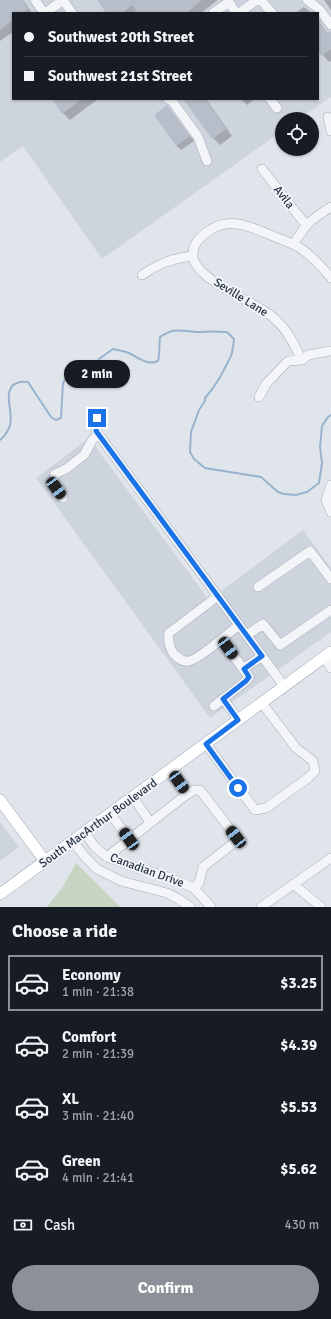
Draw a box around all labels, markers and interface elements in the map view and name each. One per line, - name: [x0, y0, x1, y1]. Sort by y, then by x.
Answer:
- text: Southwest 20th Street: [48, 28, 194, 46]
- text: Southwest 21st Street: [48, 67, 192, 85]
- map controls: [275, 112, 319, 156]
- button: locate: [275, 112, 319, 156]
- street label: Avila: [270, 183, 297, 212]
- street label: Seville Lane: [211, 275, 271, 320]
- callout: 2 min: [64, 360, 130, 388]
- text: 2 min: [81, 366, 113, 382]
- route end: [88, 409, 106, 427]
- car: [44, 475, 68, 501]
- car: [216, 635, 240, 661]
- car: [167, 769, 191, 795]
- street label: South MacArthur Boulevard: [36, 776, 160, 871]
- route start: [229, 779, 247, 797]
- car: [224, 824, 248, 850]
- car: [117, 826, 141, 852]
- street label: Canadian Drive: [108, 850, 186, 891]
- text: Choose a ride: [12, 920, 117, 942]
- icon: car: [14, 965, 50, 1001]
- text: Economy: [62, 966, 121, 984]
- text: $3.25: [280, 974, 317, 992]
- text: 1 min · 21:38: [62, 984, 134, 1000]
- icon: car: [14, 1027, 50, 1063]
- text: Comfort: [62, 1028, 116, 1046]
- text: $4.39: [280, 1036, 317, 1054]
- text: 2 min · 21:39: [62, 1046, 134, 1062]
- icon: car: [14, 1089, 50, 1125]
- text: XL: [62, 1090, 79, 1108]
- text: $5.53: [280, 1098, 317, 1116]
- text: 3 min · 21:40: [62, 1108, 134, 1124]
- icon: car: [14, 1151, 50, 1187]
- text: Green: [62, 1152, 101, 1170]
- text: $5.62: [280, 1160, 317, 1178]
- text: 4 min · 21:41: [62, 1170, 134, 1186]
- icon: cash: [12, 1214, 34, 1236]
- text: Cash: [44, 1216, 75, 1234]
- text: 430 m: [285, 1217, 319, 1233]
- button: Confirm: [12, 1265, 319, 1311]

